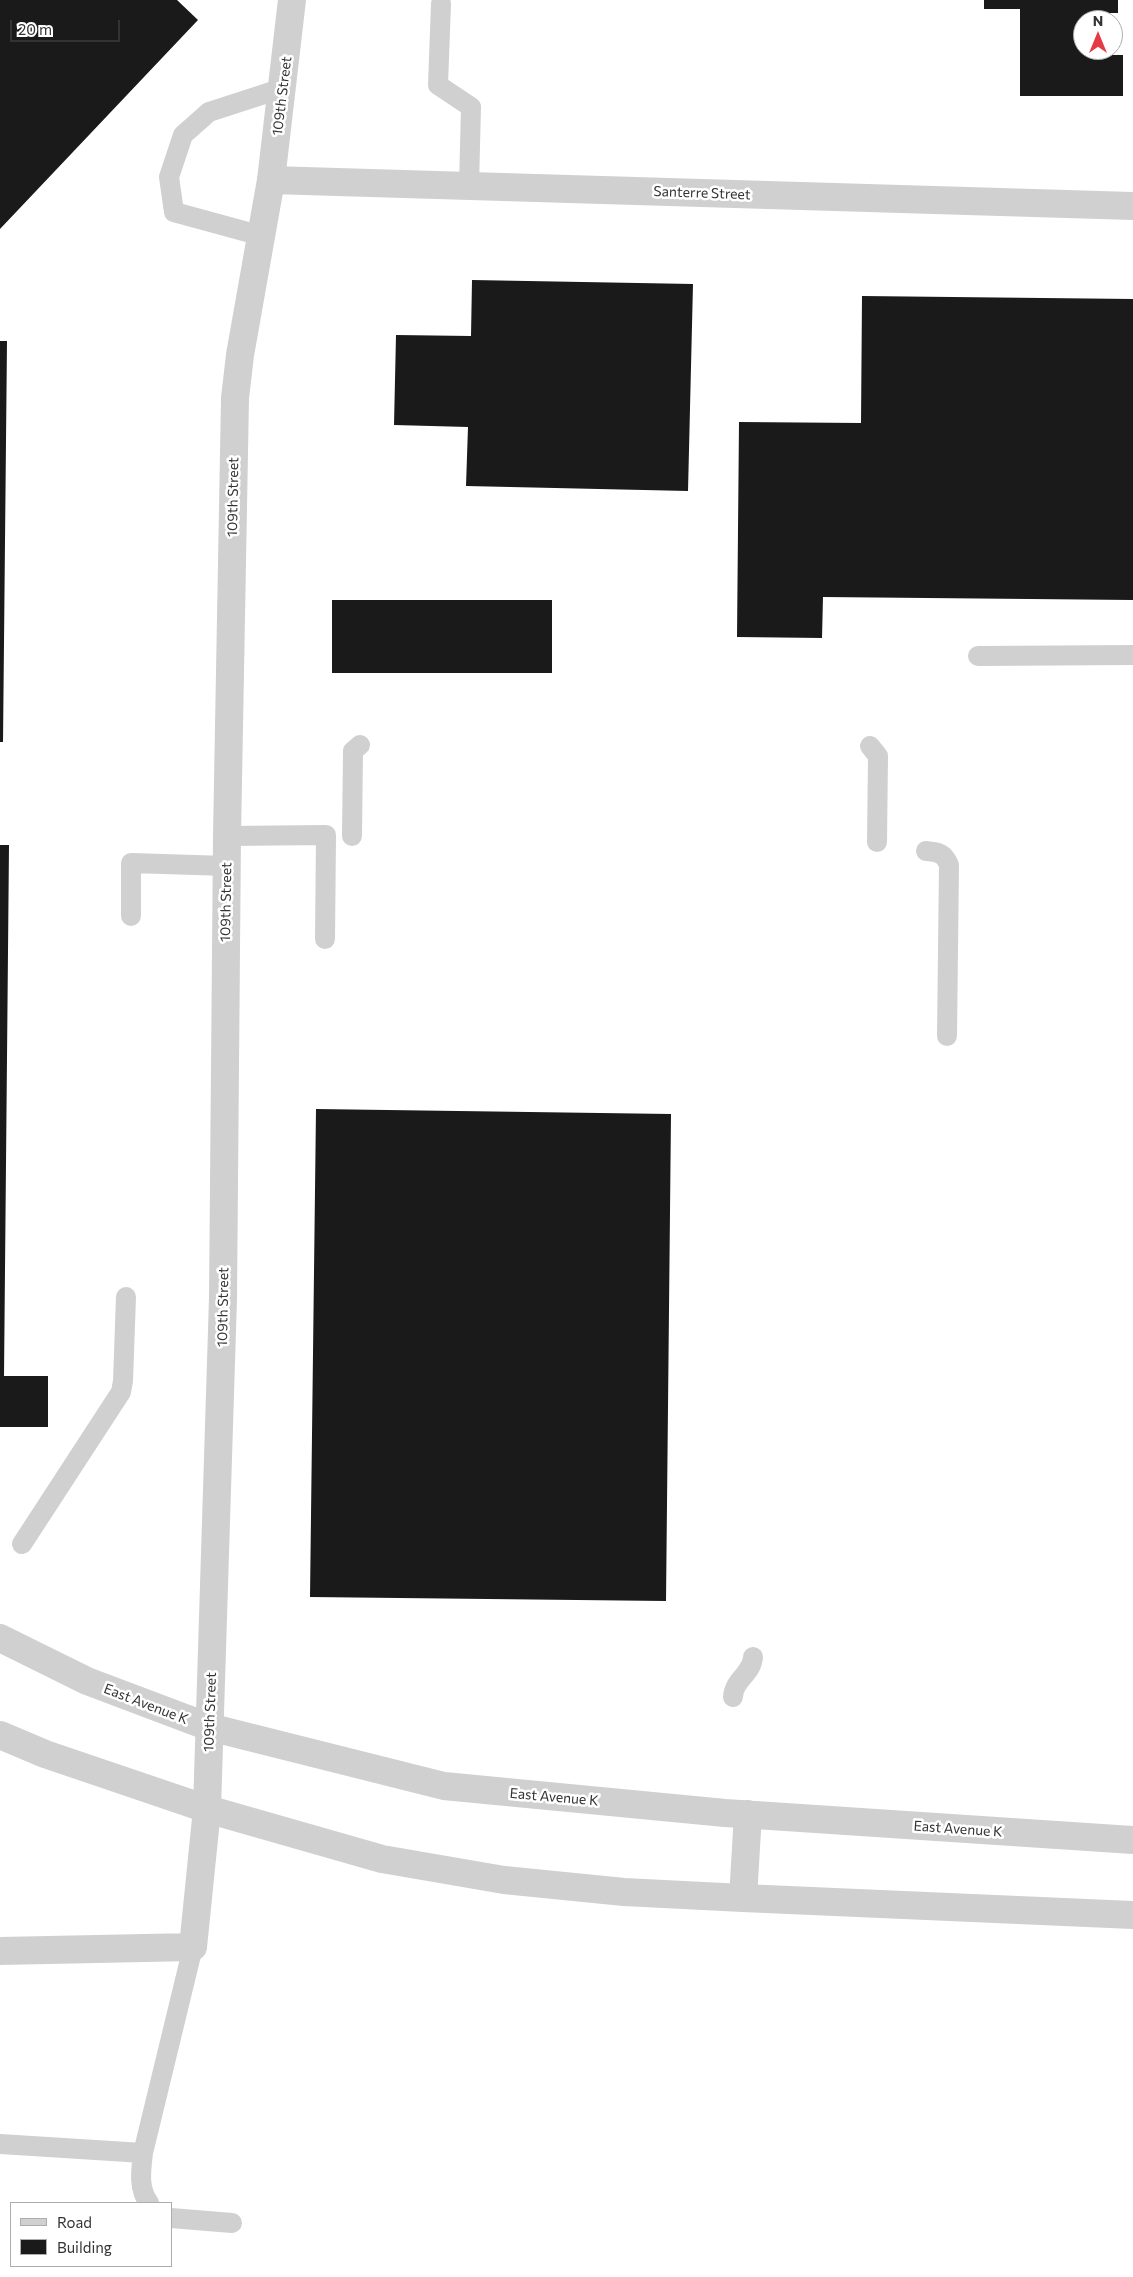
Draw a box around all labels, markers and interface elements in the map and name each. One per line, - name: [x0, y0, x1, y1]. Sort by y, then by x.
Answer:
- scale bar: [12, 10, 122, 42]
- north arrow: [1073, 10, 1123, 60]
- text: N: [1093, 12, 1103, 29]
- text: 20 m: [18, 20, 52, 38]
- street label: 109th Street: [269, 55, 295, 137]
- street label: Santerre Street: [653, 183, 751, 203]
- street label: 109th Street: [224, 457, 242, 537]
- street label: 109th Street: [217, 862, 235, 942]
- street label: 109th Street: [214, 1267, 232, 1347]
- street label: 109th Street: [200, 1672, 220, 1752]
- street label: East Avenue K: [101, 1680, 191, 1728]
- street label: East Avenue K: [509, 1785, 599, 1809]
- street label: East Avenue K: [913, 1818, 1003, 1840]
- legend: [10, 2202, 172, 2267]
- text: Road: [57, 2213, 92, 2231]
- text: Building: [57, 2238, 112, 2256]

